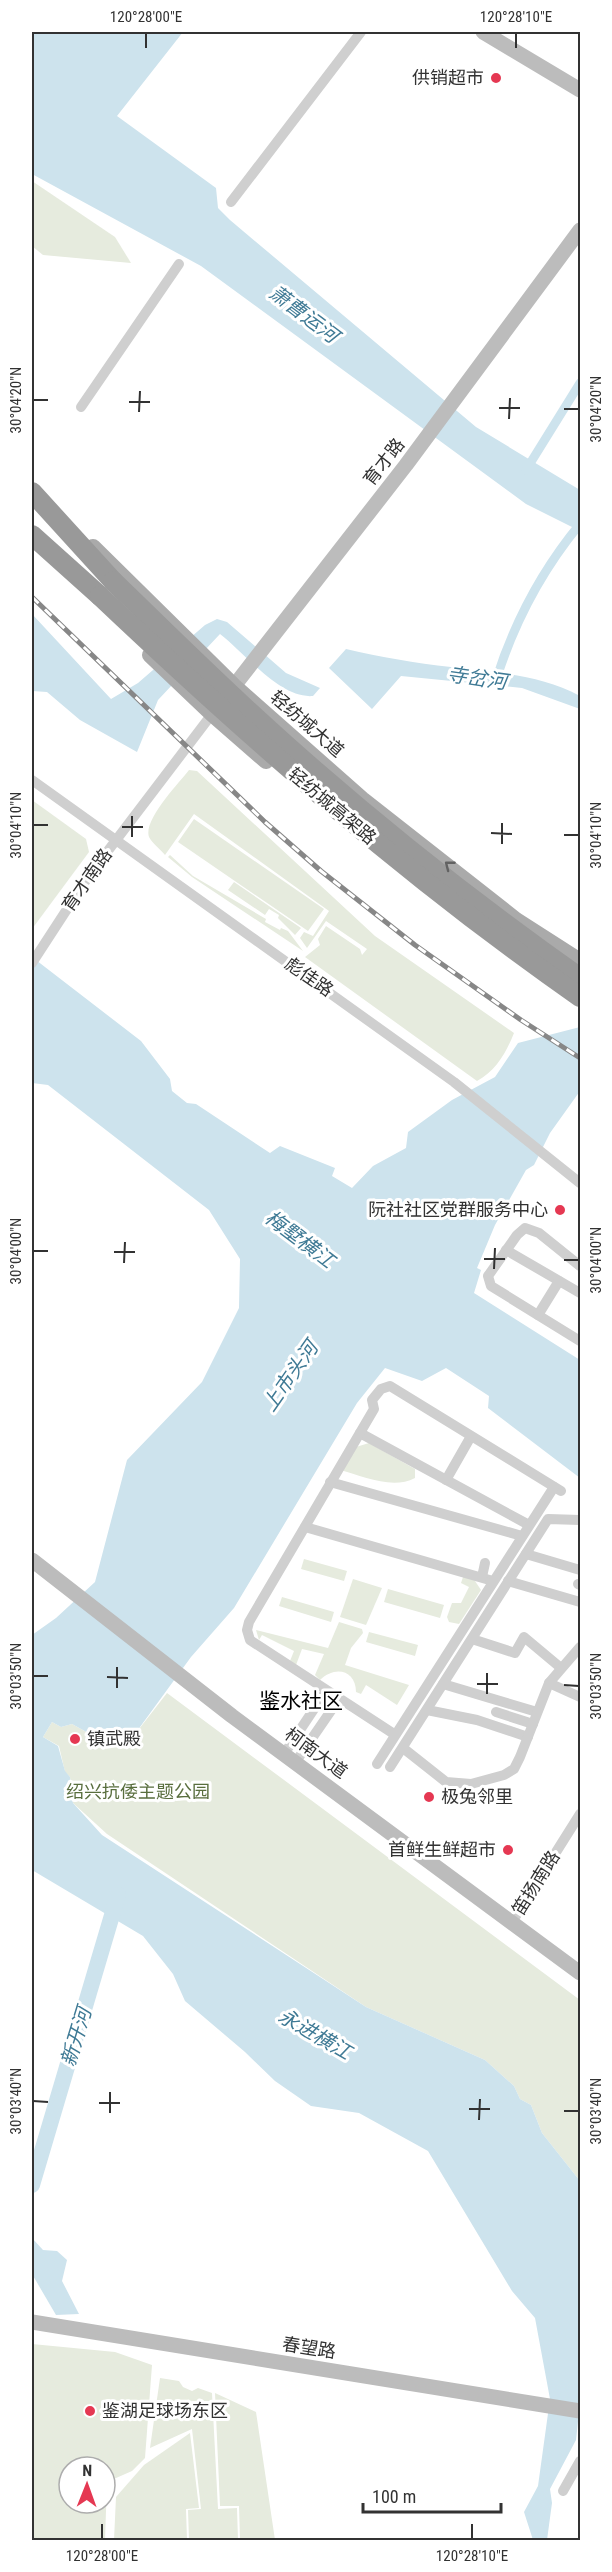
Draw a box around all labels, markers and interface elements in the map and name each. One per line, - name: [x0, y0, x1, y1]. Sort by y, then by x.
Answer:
- text: 120°28'00"E: [110, 8, 182, 26]
- text: 120°28'10"E: [480, 8, 552, 26]
- place label: 供销超市: [412, 67, 484, 88]
- marker: 供销超市: [489, 71, 503, 85]
- water label: 萧曹运河: [265, 280, 346, 350]
- text: 30°04'20"N: [7, 367, 25, 433]
- text: 30°04'20"N: [587, 376, 605, 442]
- street label: 育才路: [359, 434, 409, 489]
- water label: 寺岔河: [446, 662, 512, 695]
- street label: 轻纺城大道: [266, 686, 348, 761]
- street label: 轻纺城高架路: [284, 763, 380, 848]
- text: 30°04'10"N: [7, 792, 25, 858]
- text: 30°04'10"N: [587, 802, 605, 868]
- street label: 育才南路: [57, 844, 116, 915]
- one-way arrow: [444, 861, 455, 872]
- street label: 彪佳路: [281, 953, 337, 1001]
- place label: 阮社社区党群服务中心: [368, 1199, 548, 1220]
- marker: 阮社社区党群服务中心: [553, 1203, 567, 1217]
- water label: 梅墅横江: [261, 1205, 341, 1274]
- text: 30°04'00"N: [7, 1218, 25, 1284]
- text: 30°04'00"N: [587, 1227, 605, 1293]
- water label: 上市头河: [257, 1333, 325, 1416]
- text: 30°03'50"N: [7, 1643, 25, 1709]
- text: 30°03'50"N: [587, 1653, 605, 1719]
- district label: 鉴水社区: [259, 1689, 343, 1713]
- street label: 柯南大道: [281, 1723, 352, 1782]
- place label: 镇武殿: [87, 1728, 141, 1749]
- marker: 镇武殿: [68, 1732, 82, 1746]
- park label: 绍兴抗倭主题公园: [66, 1781, 210, 1802]
- place label: 极兔邻里: [441, 1786, 513, 1807]
- marker: 极兔邻里: [422, 1790, 436, 1804]
- place label: 首鲜生鲜超市: [388, 1839, 496, 1860]
- marker: 首鲜生鲜超市: [501, 1843, 515, 1857]
- street label: 笛扬南路: [508, 1847, 564, 1919]
- water label: 新开河: [56, 2001, 97, 2069]
- water label: 永进横江: [274, 2004, 357, 2065]
- text: 30°03'40"N: [7, 2068, 25, 2134]
- text: 30°03'40"N: [587, 2078, 605, 2144]
- street label: 春望路: [281, 2333, 337, 2362]
- place label: 鉴湖足球场东区: [102, 2400, 228, 2421]
- marker: 鉴湖足球场东区: [83, 2404, 97, 2418]
- north arrow: [57, 2455, 117, 2515]
- text: N: [82, 2461, 92, 2480]
- scale bar: [363, 2476, 501, 2514]
- text: 100 m: [372, 2486, 416, 2507]
- text: 120°28'00"E: [66, 2547, 138, 2565]
- text: 120°28'10"E: [436, 2547, 508, 2565]

